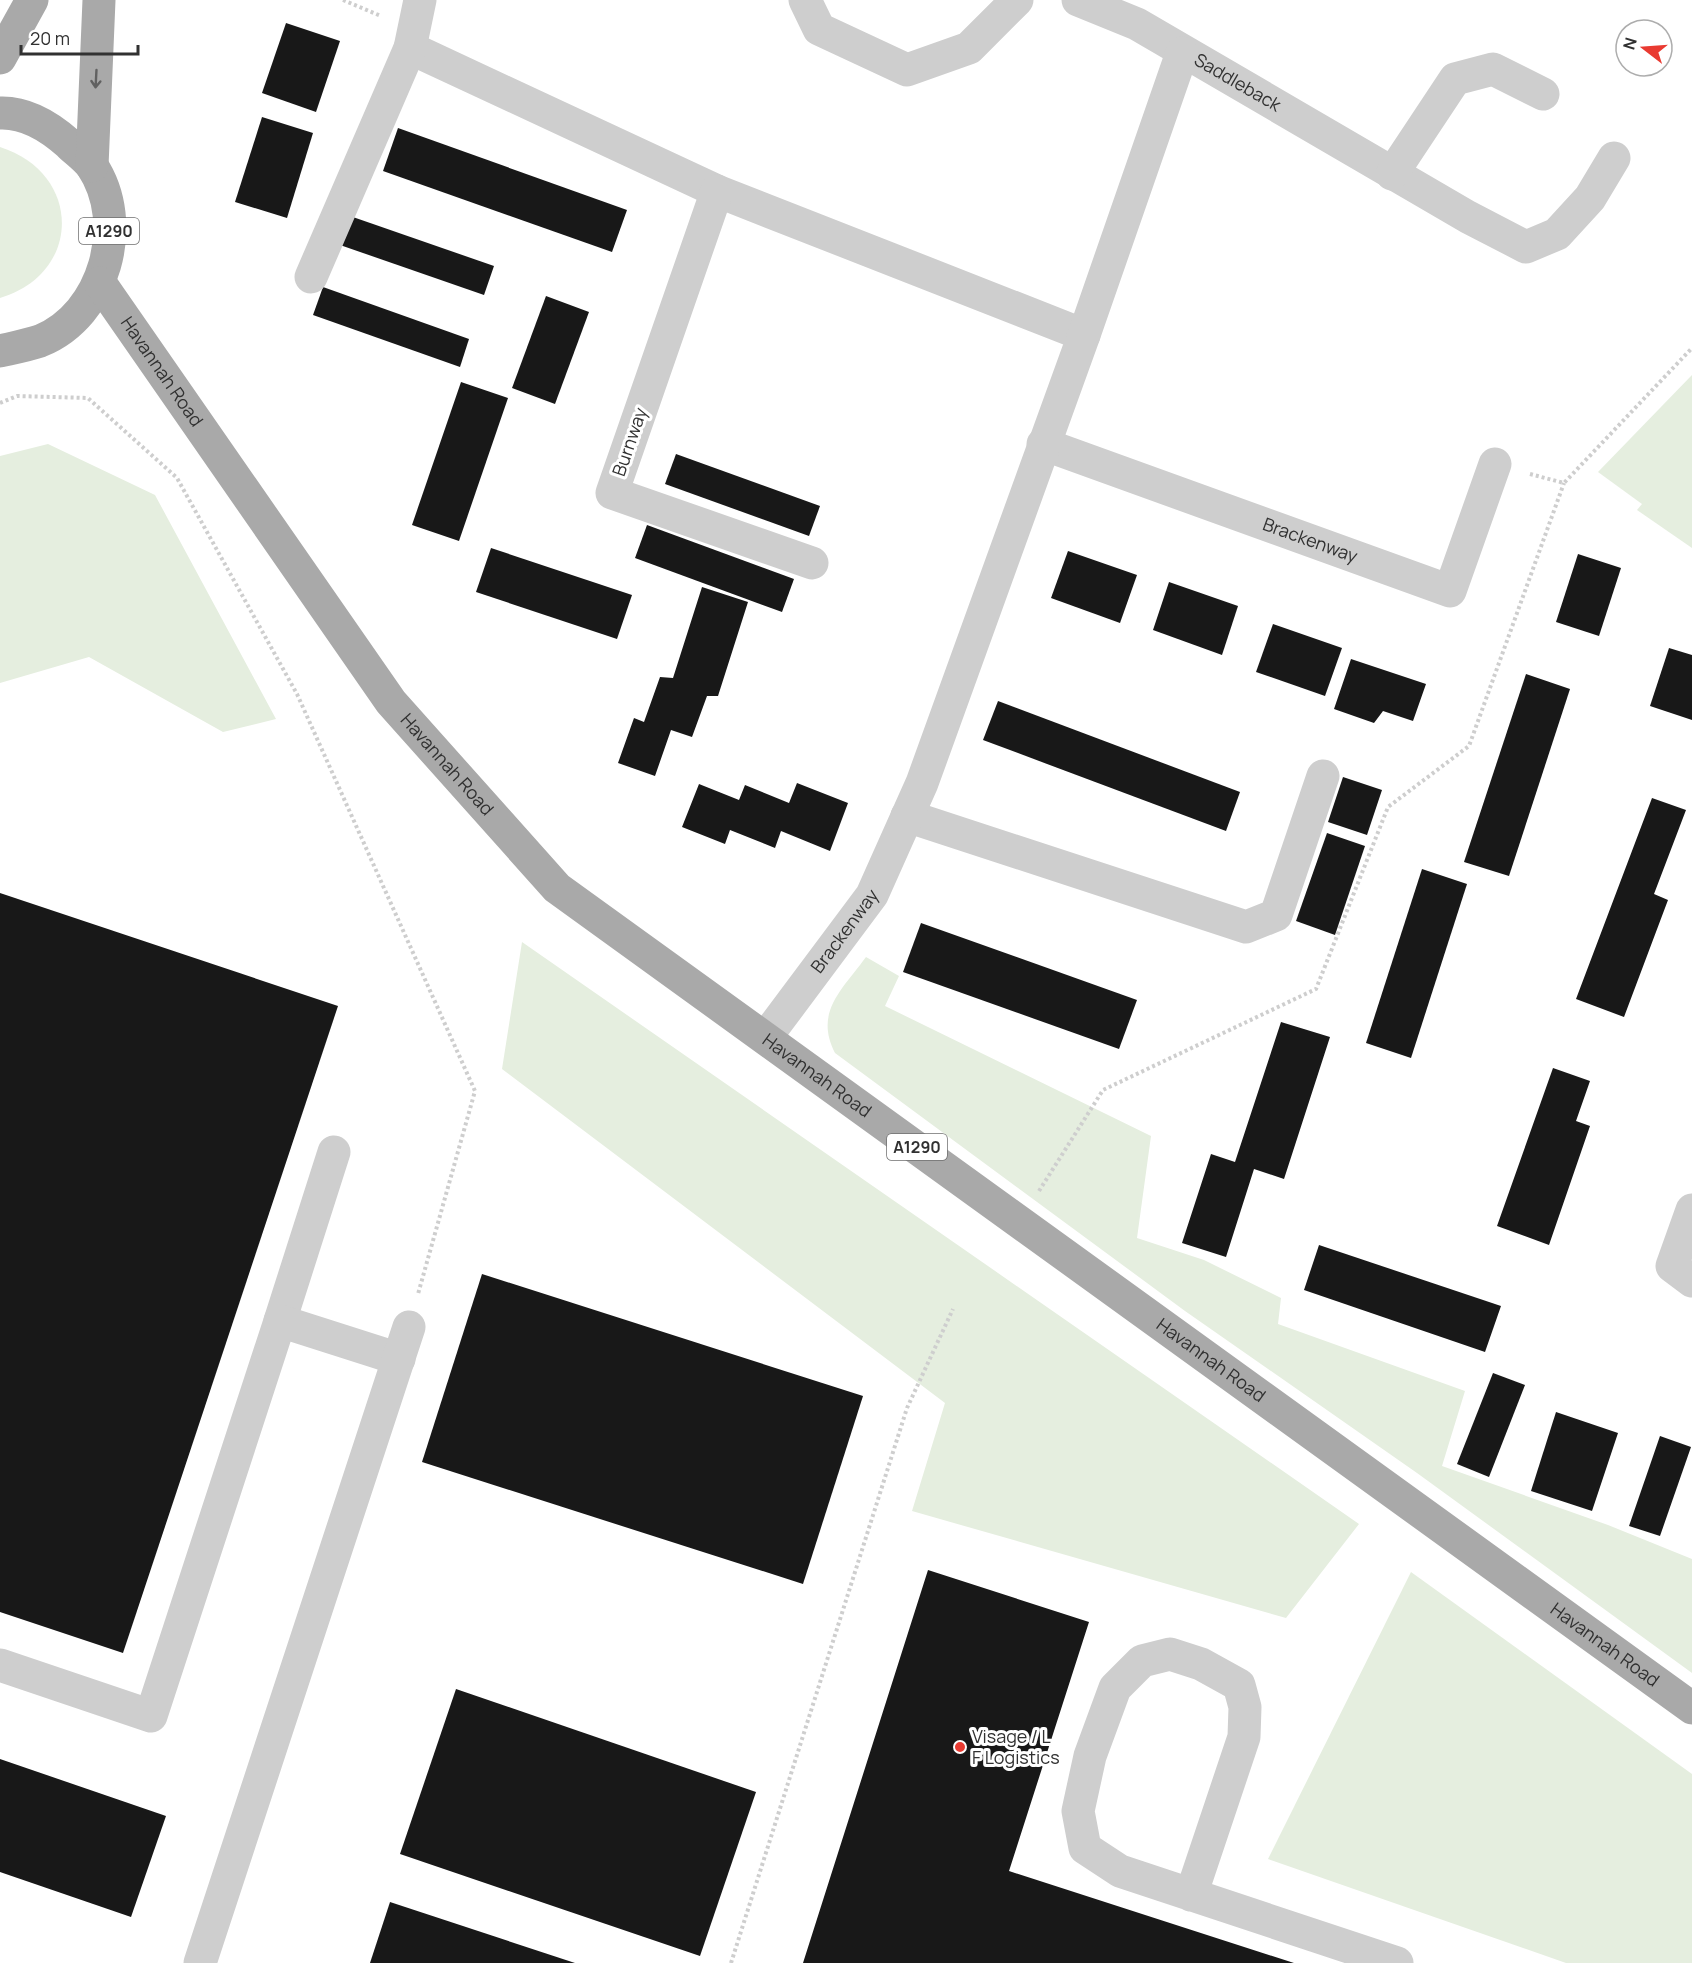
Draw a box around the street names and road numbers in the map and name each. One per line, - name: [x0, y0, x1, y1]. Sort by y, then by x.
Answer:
- street label: Saddleback: [1190, 47, 1287, 117]
- road number: A1290: [79, 218, 139, 244]
- street label: Havannah Road: [116, 311, 209, 431]
- street label: Burnway: [606, 404, 652, 479]
- street label: Brackenway: [1260, 511, 1362, 568]
- street label: Havannah Road: [396, 708, 499, 820]
- street label: Brackenway: [805, 883, 884, 978]
- street label: Havannah Road: [758, 1027, 877, 1122]
- road number: A1290: [887, 1134, 947, 1160]
- street label: Havannah Road: [1152, 1312, 1271, 1407]
- street label: Havannah Road: [1546, 1597, 1665, 1692]

